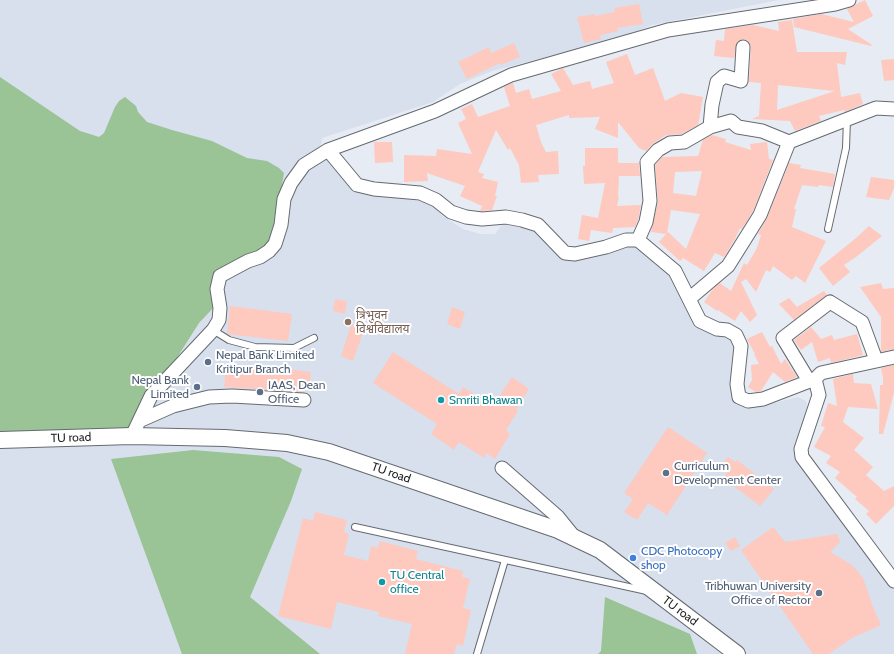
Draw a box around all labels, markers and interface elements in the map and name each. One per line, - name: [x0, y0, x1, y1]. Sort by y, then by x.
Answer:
- place label: त्रिभुवन विश्वविद्यालय: [356, 308, 410, 336]
- marker: त्रिभुवन विश्वविद्यालय: [343, 317, 353, 327]
- place label: Nepal Bank Limited Kritipur Branch: [216, 348, 315, 376]
- marker: Nepal Bank Limited Kritipur Branch: [203, 357, 213, 367]
- place label: Nepal Bank Limited: [132, 373, 189, 401]
- place label: IAAS, Dean Office: [268, 378, 325, 406]
- marker: Nepal Bank Limited: [192, 382, 202, 392]
- marker: IAAS, Dean Office: [255, 387, 265, 397]
- place label: Smriti Bhawan: [449, 393, 522, 407]
- marker: Smriti Bhawan: [436, 395, 446, 405]
- street label: TU road: [51, 430, 91, 446]
- place label: Curriculum Development Center: [674, 459, 781, 487]
- street label: TU road: [370, 460, 412, 486]
- marker: Curriculum Development Center: [661, 468, 671, 478]
- place label: CDC Photocopy shop: [641, 544, 722, 572]
- marker: CDC Photocopy shop: [628, 553, 638, 563]
- place label: TU Central office: [390, 568, 444, 596]
- marker: TU Central office: [377, 577, 387, 587]
- place label: Tribhuwan University Office of Rector: [705, 579, 811, 607]
- marker: Tribhuwan University Office of Rector: [814, 588, 824, 598]
- street label: TU road: [660, 593, 700, 629]

